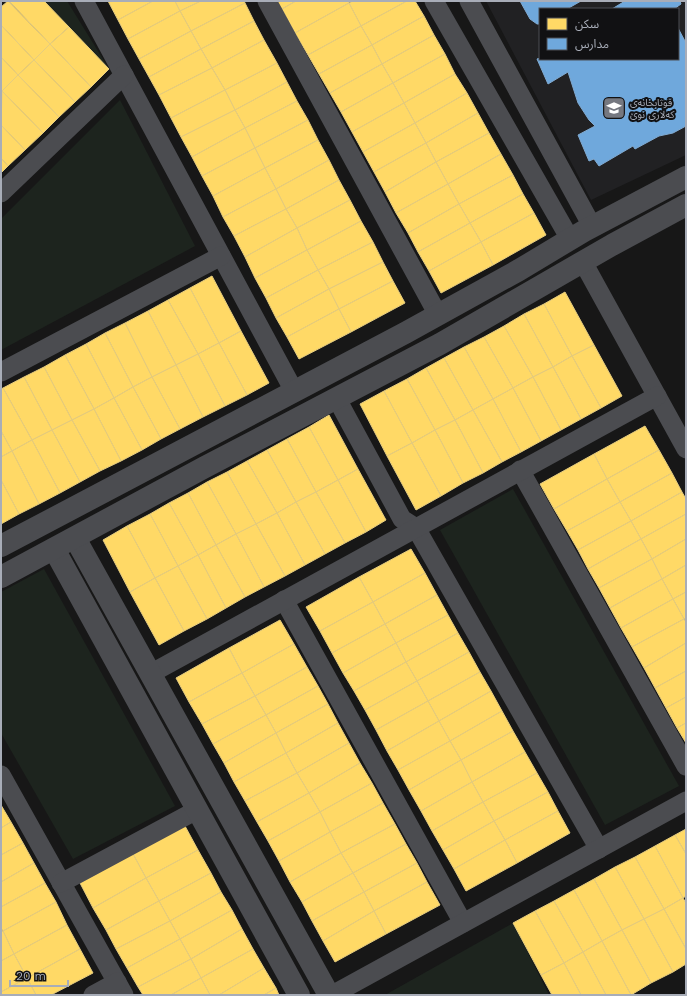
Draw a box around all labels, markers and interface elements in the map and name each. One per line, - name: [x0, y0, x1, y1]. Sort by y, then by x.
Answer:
- legend: [539, 8, 679, 60]
- text: سكن: [575, 17, 599, 31]
- text: مدارس: [575, 37, 609, 51]
- school or university icon: قوتابخانەی کەلاری نوێ: [601, 95, 627, 121]
- place label: قوتابخانەی کەلاری نوێ: [630, 97, 675, 121]
- scale bar: [10, 962, 68, 988]
- text: 20 m: [16, 969, 46, 983]

